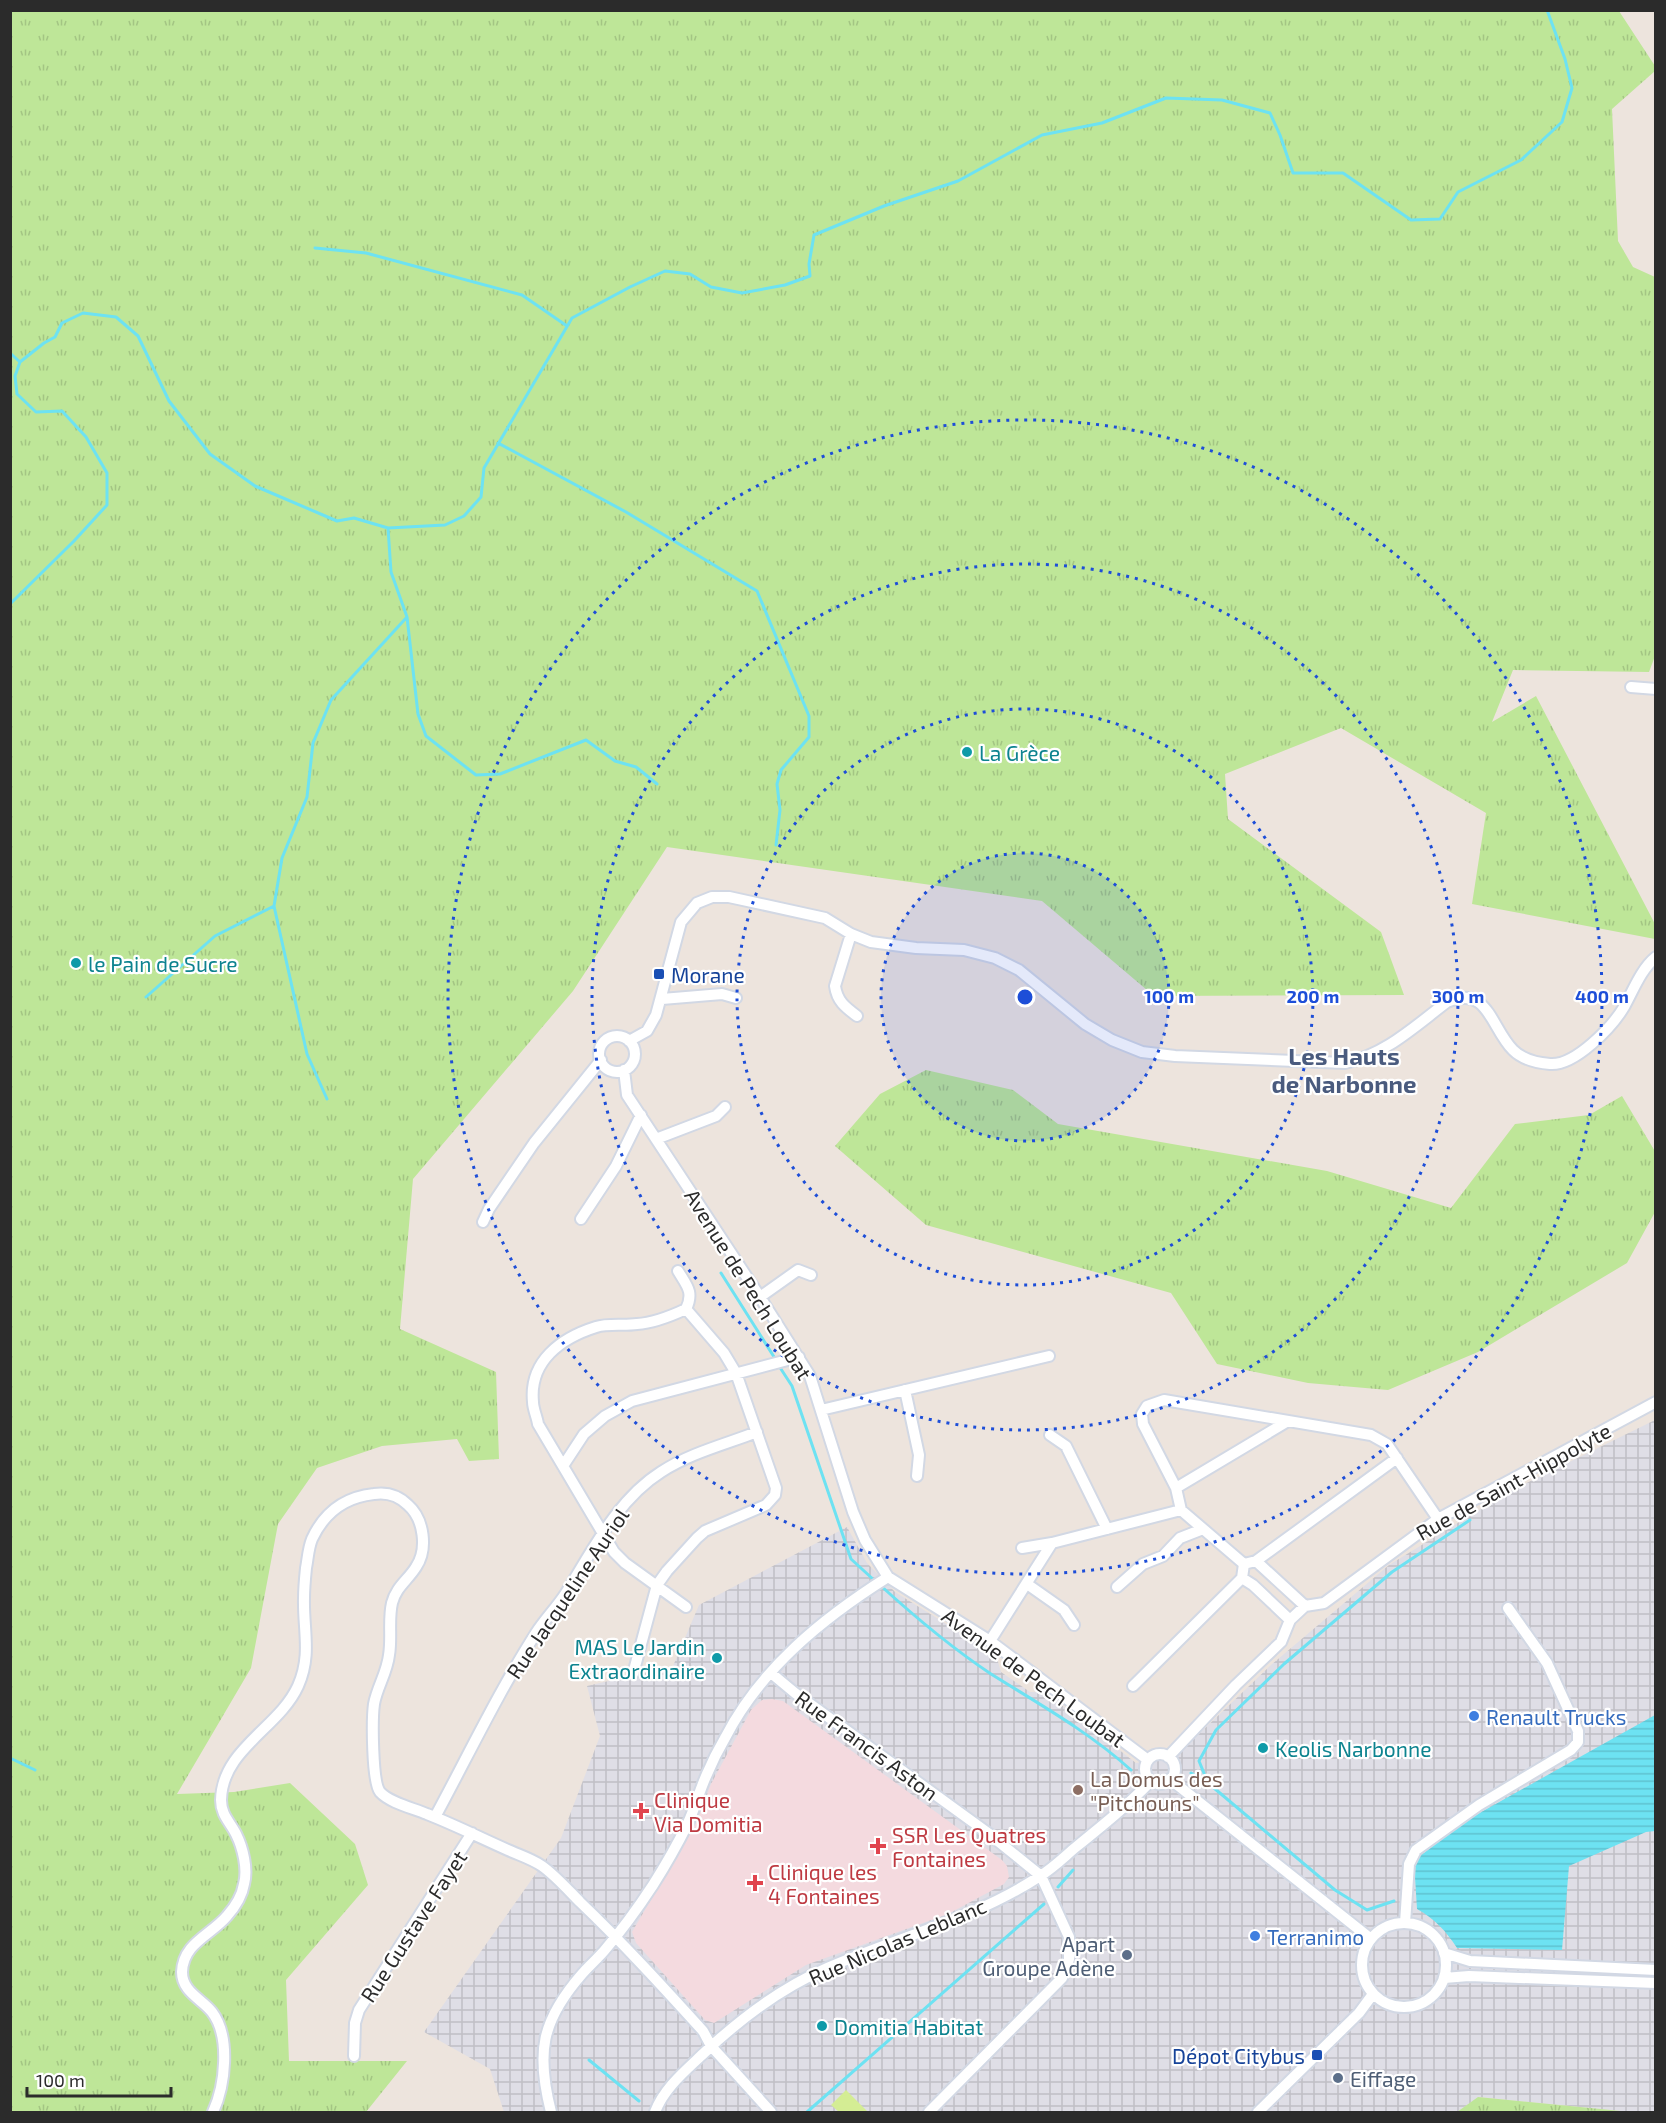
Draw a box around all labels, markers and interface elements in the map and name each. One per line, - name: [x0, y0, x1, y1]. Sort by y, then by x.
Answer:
- place label: La Grèce: [979, 740, 1060, 765]
- marker: La Grèce: [960, 745, 974, 759]
- place label: le Pain de Sucre: [88, 951, 238, 976]
- marker: le Pain de Sucre: [69, 956, 83, 970]
- place label: Morane: [671, 962, 745, 987]
- marker: Morane: [652, 967, 666, 981]
- text: 100 m: [1144, 985, 1194, 1007]
- text: 200 m: [1287, 985, 1339, 1007]
- text: 300 m: [1432, 985, 1484, 1007]
- text: 400 m: [1575, 985, 1629, 1007]
- centre of rings: [1015, 987, 1035, 1007]
- district label: Les Hauts de Narbonne: [1271, 1041, 1417, 1098]
- street label: Avenue de Pech Loubat: [680, 1184, 818, 1384]
- street label: Rue de Saint-Hippolyte: [1411, 1417, 1615, 1545]
- street label: Rue Jacqueline Auriol: [501, 1502, 634, 1683]
- street label: Avenue de Pech Loubat: [938, 1602, 1130, 1752]
- place label: MAS Le Jardin Extraordinaire: [568, 1634, 705, 1683]
- marker: MAS Le Jardin Extraordinaire: [710, 1651, 724, 1665]
- street label: Rue Francis Aston: [791, 1685, 943, 1805]
- place label: Renault Trucks: [1486, 1704, 1626, 1729]
- marker: Renault Trucks: [1467, 1709, 1481, 1723]
- place label: Keolis Narbonne: [1275, 1736, 1431, 1761]
- marker: Keolis Narbonne: [1256, 1741, 1270, 1755]
- place label: La Domus des "Pitchouns": [1090, 1766, 1223, 1815]
- marker: La Domus des "Pitchouns": [1071, 1783, 1085, 1797]
- place label: Clinique Via Domitia: [654, 1787, 762, 1836]
- marker: Clinique Via Domitia: [632, 1802, 650, 1820]
- place label: SSR Les Quatres Fontaines: [892, 1822, 1046, 1871]
- marker: SSR Les Quatres Fontaines: [869, 1837, 887, 1855]
- street label: Rue Gustave Fayet: [355, 1845, 471, 2007]
- place label: Clinique les 4 Fontaines: [768, 1859, 880, 1908]
- marker: Clinique les 4 Fontaines: [746, 1874, 764, 1892]
- street label: Rue Nicolas Leblanc: [805, 1892, 989, 1990]
- place label: Terranimo: [1267, 1924, 1364, 1949]
- marker: Terranimo: [1248, 1929, 1262, 1943]
- place label: Apart Groupe Adène: [982, 1931, 1115, 1980]
- marker: Apart Groupe Adène: [1120, 1948, 1134, 1962]
- place label: Domitia Habitat: [834, 2014, 983, 2039]
- marker: Domitia Habitat: [815, 2019, 829, 2033]
- place label: Dépot Citybus: [1172, 2043, 1305, 2068]
- marker: Dépot Citybus: [1310, 2048, 1324, 2062]
- scale bar: [27, 2060, 171, 2098]
- place label: Eiffage: [1350, 2066, 1416, 2091]
- text: 100 m: [36, 2069, 85, 2091]
- marker: Eiffage: [1331, 2071, 1345, 2085]

